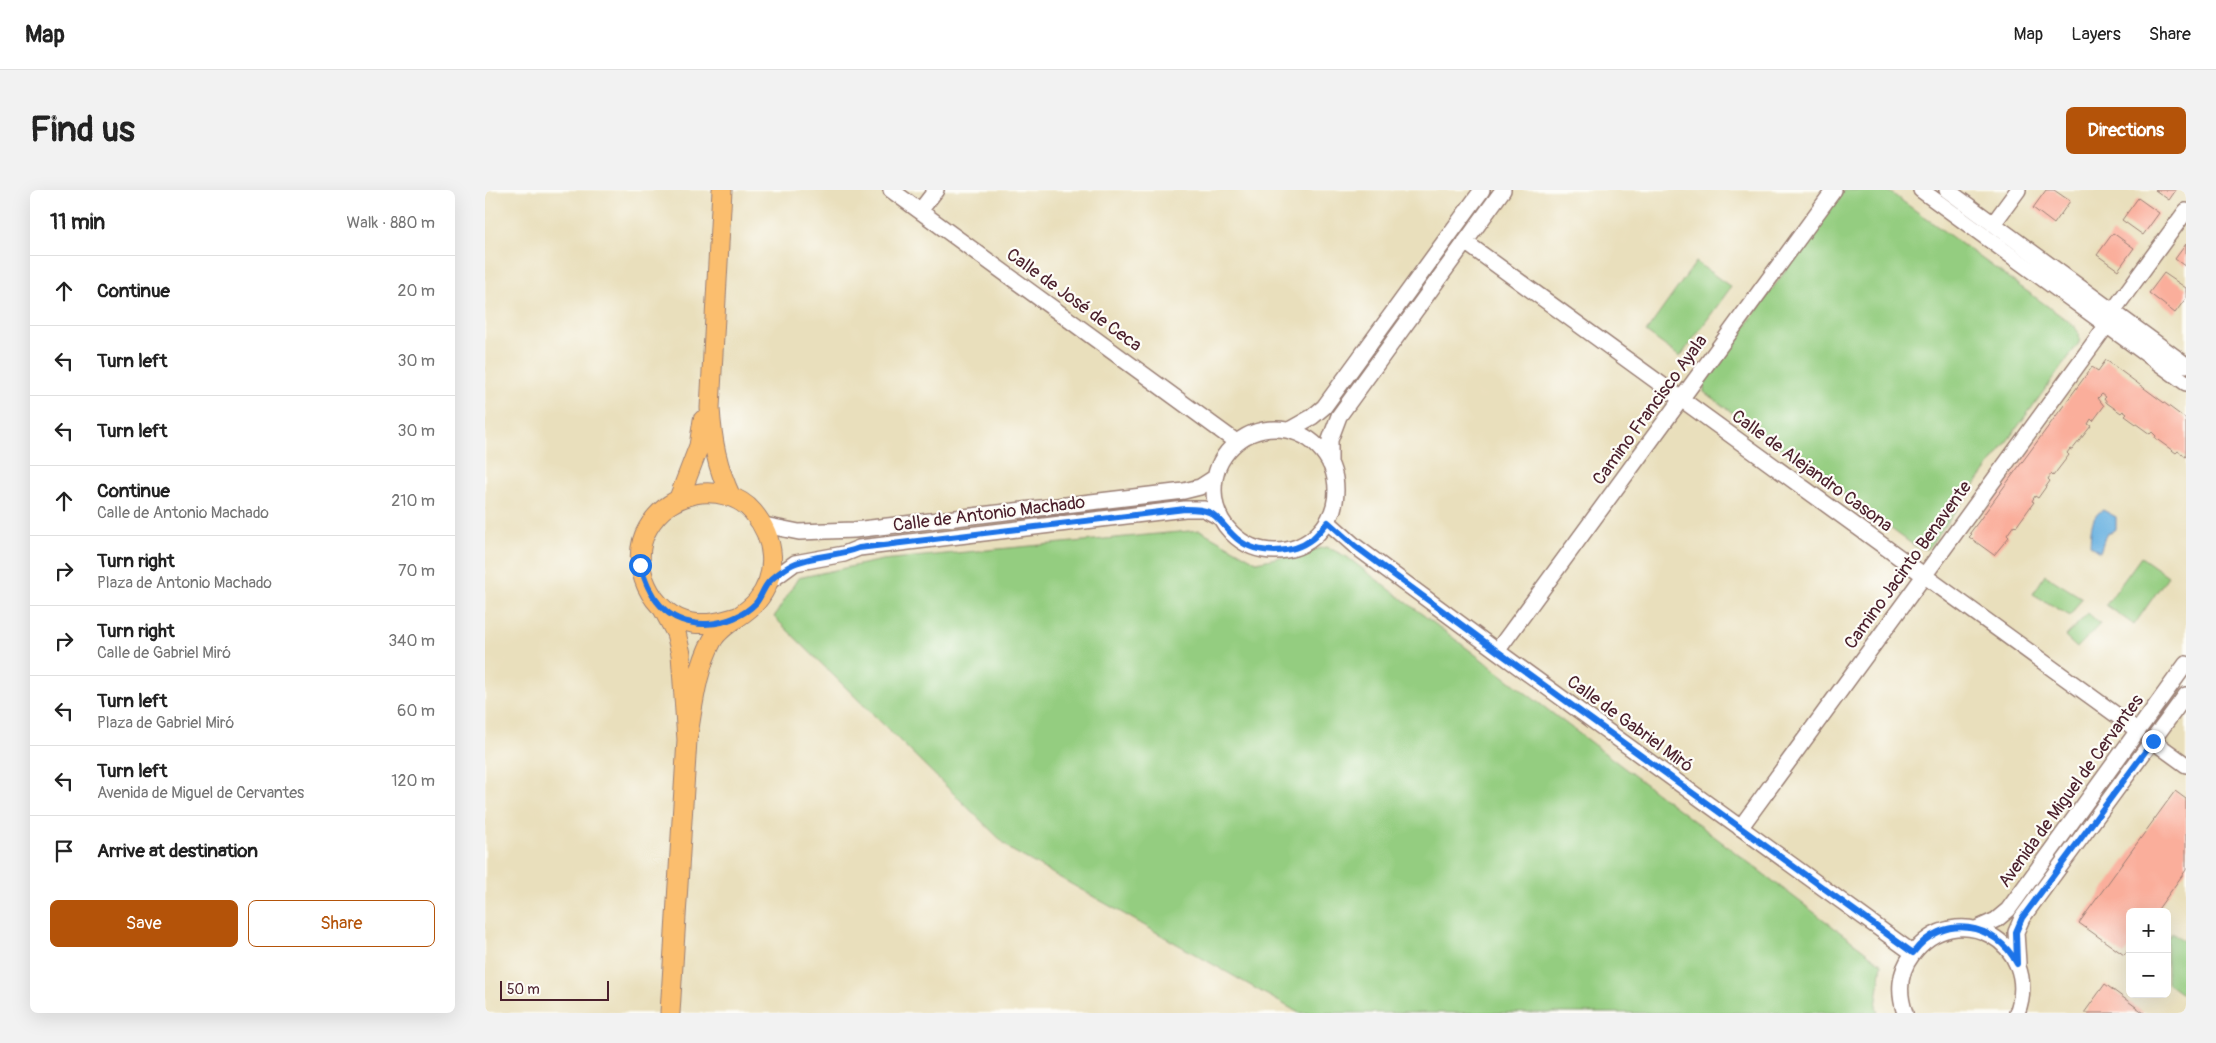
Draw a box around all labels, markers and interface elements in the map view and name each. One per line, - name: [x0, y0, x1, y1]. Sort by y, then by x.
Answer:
- text: Map: [25, 20, 65, 49]
- text: Map: [2014, 23, 2043, 46]
- text: Layers: [2071, 23, 2121, 46]
- text: Share: [2149, 23, 2191, 46]
- button: Directions: [2066, 107, 2186, 154]
- text: Find us: [30, 108, 135, 152]
- text: 11 min: [50, 209, 105, 236]
- text: Walk · 880 m: [347, 213, 435, 233]
- street label: Calle de José de Ceca: [1002, 243, 1146, 357]
- icon: ahead: [50, 277, 78, 305]
- text: Continue: [97, 279, 170, 303]
- text: 20 m: [397, 281, 435, 301]
- street label: Camino Francisco Ayala: [1588, 330, 1712, 490]
- icon: left: [50, 347, 78, 375]
- text: Turn left: [97, 349, 167, 373]
- text: 30 m: [397, 351, 435, 371]
- street label: Calle de Alejandro Casona: [1727, 405, 1897, 537]
- icon: left: [50, 417, 78, 445]
- text: Turn left: [97, 419, 167, 443]
- text: 30 m: [397, 421, 435, 441]
- street label: Camino Jacinto Benavente: [1839, 476, 1977, 654]
- text: Continue: [97, 479, 170, 503]
- icon: ahead: [50, 487, 78, 515]
- text: 210 m: [391, 491, 435, 511]
- street label: Calle de Antonio Machado: [892, 491, 1087, 537]
- text: Calle de Antonio Machado: [97, 503, 269, 523]
- text: Turn right: [97, 549, 175, 573]
- route start: [629, 554, 652, 577]
- icon: right: [50, 557, 78, 585]
- text: 70 m: [398, 561, 435, 581]
- text: Plaza de Antonio Machado: [97, 573, 272, 593]
- text: Turn right: [97, 619, 175, 643]
- icon: right: [50, 627, 78, 655]
- text: 340 m: [388, 631, 435, 651]
- text: Calle de Gabriel Miró: [97, 643, 231, 663]
- street label: Calle de Gabriel Miró: [1562, 670, 1698, 778]
- text: Turn left: [97, 689, 167, 713]
- street label: Avenida de Miguel de Cervantes: [1993, 690, 2149, 892]
- icon: left: [50, 697, 78, 725]
- text: 60 m: [397, 701, 435, 721]
- text: Plaza de Gabriel Miró: [97, 713, 234, 733]
- route end: [2142, 730, 2165, 753]
- text: Turn left: [97, 759, 167, 783]
- icon: left: [50, 767, 78, 795]
- text: 120 m: [391, 771, 435, 791]
- text: Avenida de Miguel de Cervantes: [97, 783, 304, 803]
- icon: arrive: [50, 837, 78, 865]
- text: Arrive at destination: [97, 839, 258, 863]
- button: Save: [50, 900, 238, 947]
- button: Share: [248, 900, 435, 947]
- map controls: [2126, 908, 2171, 998]
- button: +: [2126, 908, 2171, 953]
- button: −: [2126, 953, 2171, 998]
- scale bar: [500, 978, 609, 1001]
- text: 50 m: [507, 981, 540, 998]

